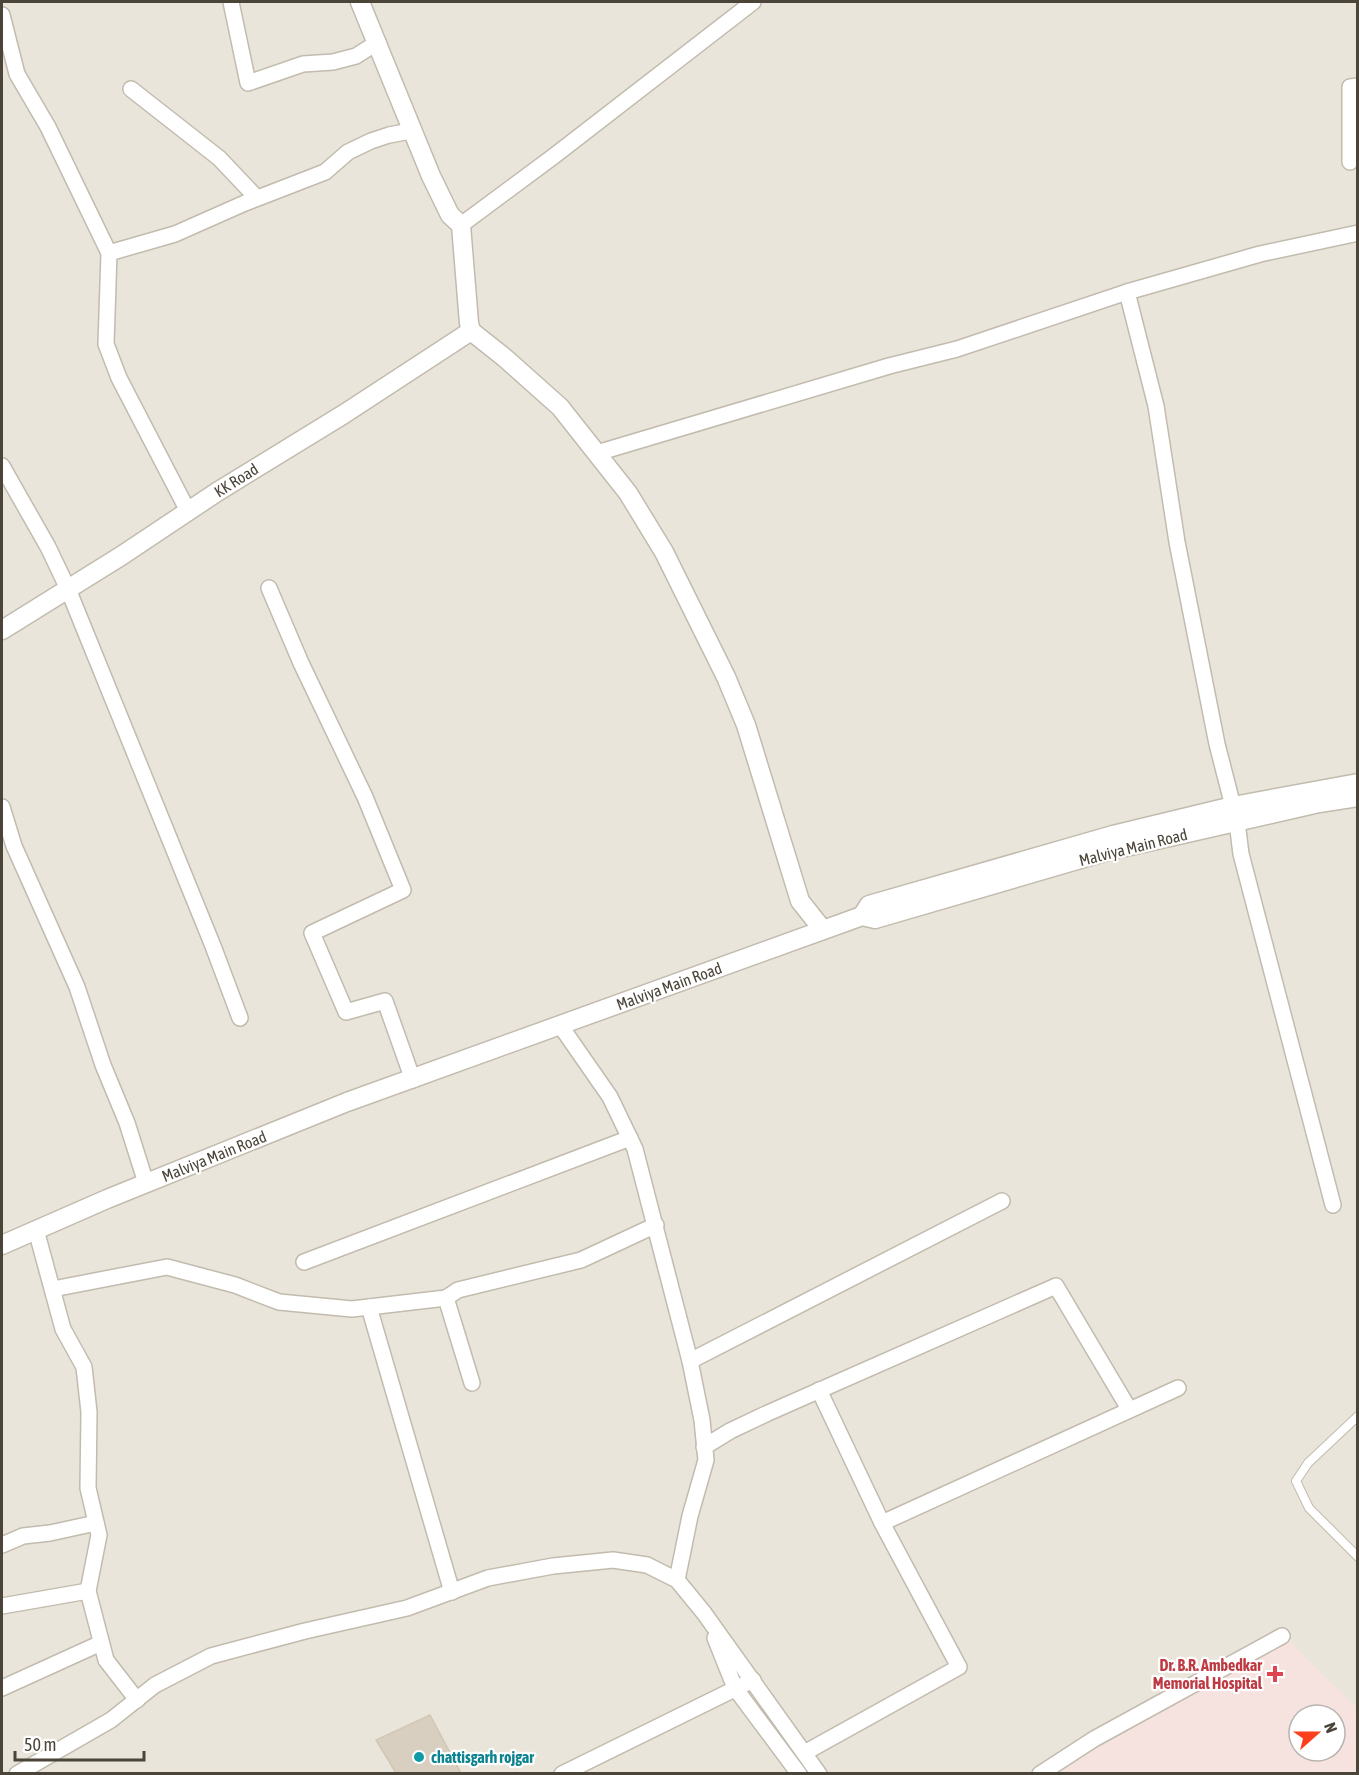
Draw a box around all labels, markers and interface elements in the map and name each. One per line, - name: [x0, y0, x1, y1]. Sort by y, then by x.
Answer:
- street label: KK Road: [211, 460, 261, 500]
- street label: Malviya Main Road: [1077, 825, 1189, 870]
- street label: Malviya Main Road: [614, 959, 725, 1014]
- street label: Malviya Main Road: [159, 1127, 269, 1186]
- place label: Dr. B.R. Ambedkar Memorial Hospital: [1153, 1656, 1263, 1692]
- marker: Dr. B.R. Ambedkar Memorial Hospital: [1266, 1665, 1284, 1683]
- north arrow: [1287, 1703, 1347, 1763]
- text: N: [1321, 1720, 1341, 1735]
- scale bar: [15, 1724, 144, 1762]
- text: 50 m: [24, 1734, 56, 1755]
- place label: chattisgarh rojgar: [431, 1748, 534, 1766]
- marker: chattisgarh rojgar: [412, 1750, 426, 1764]

